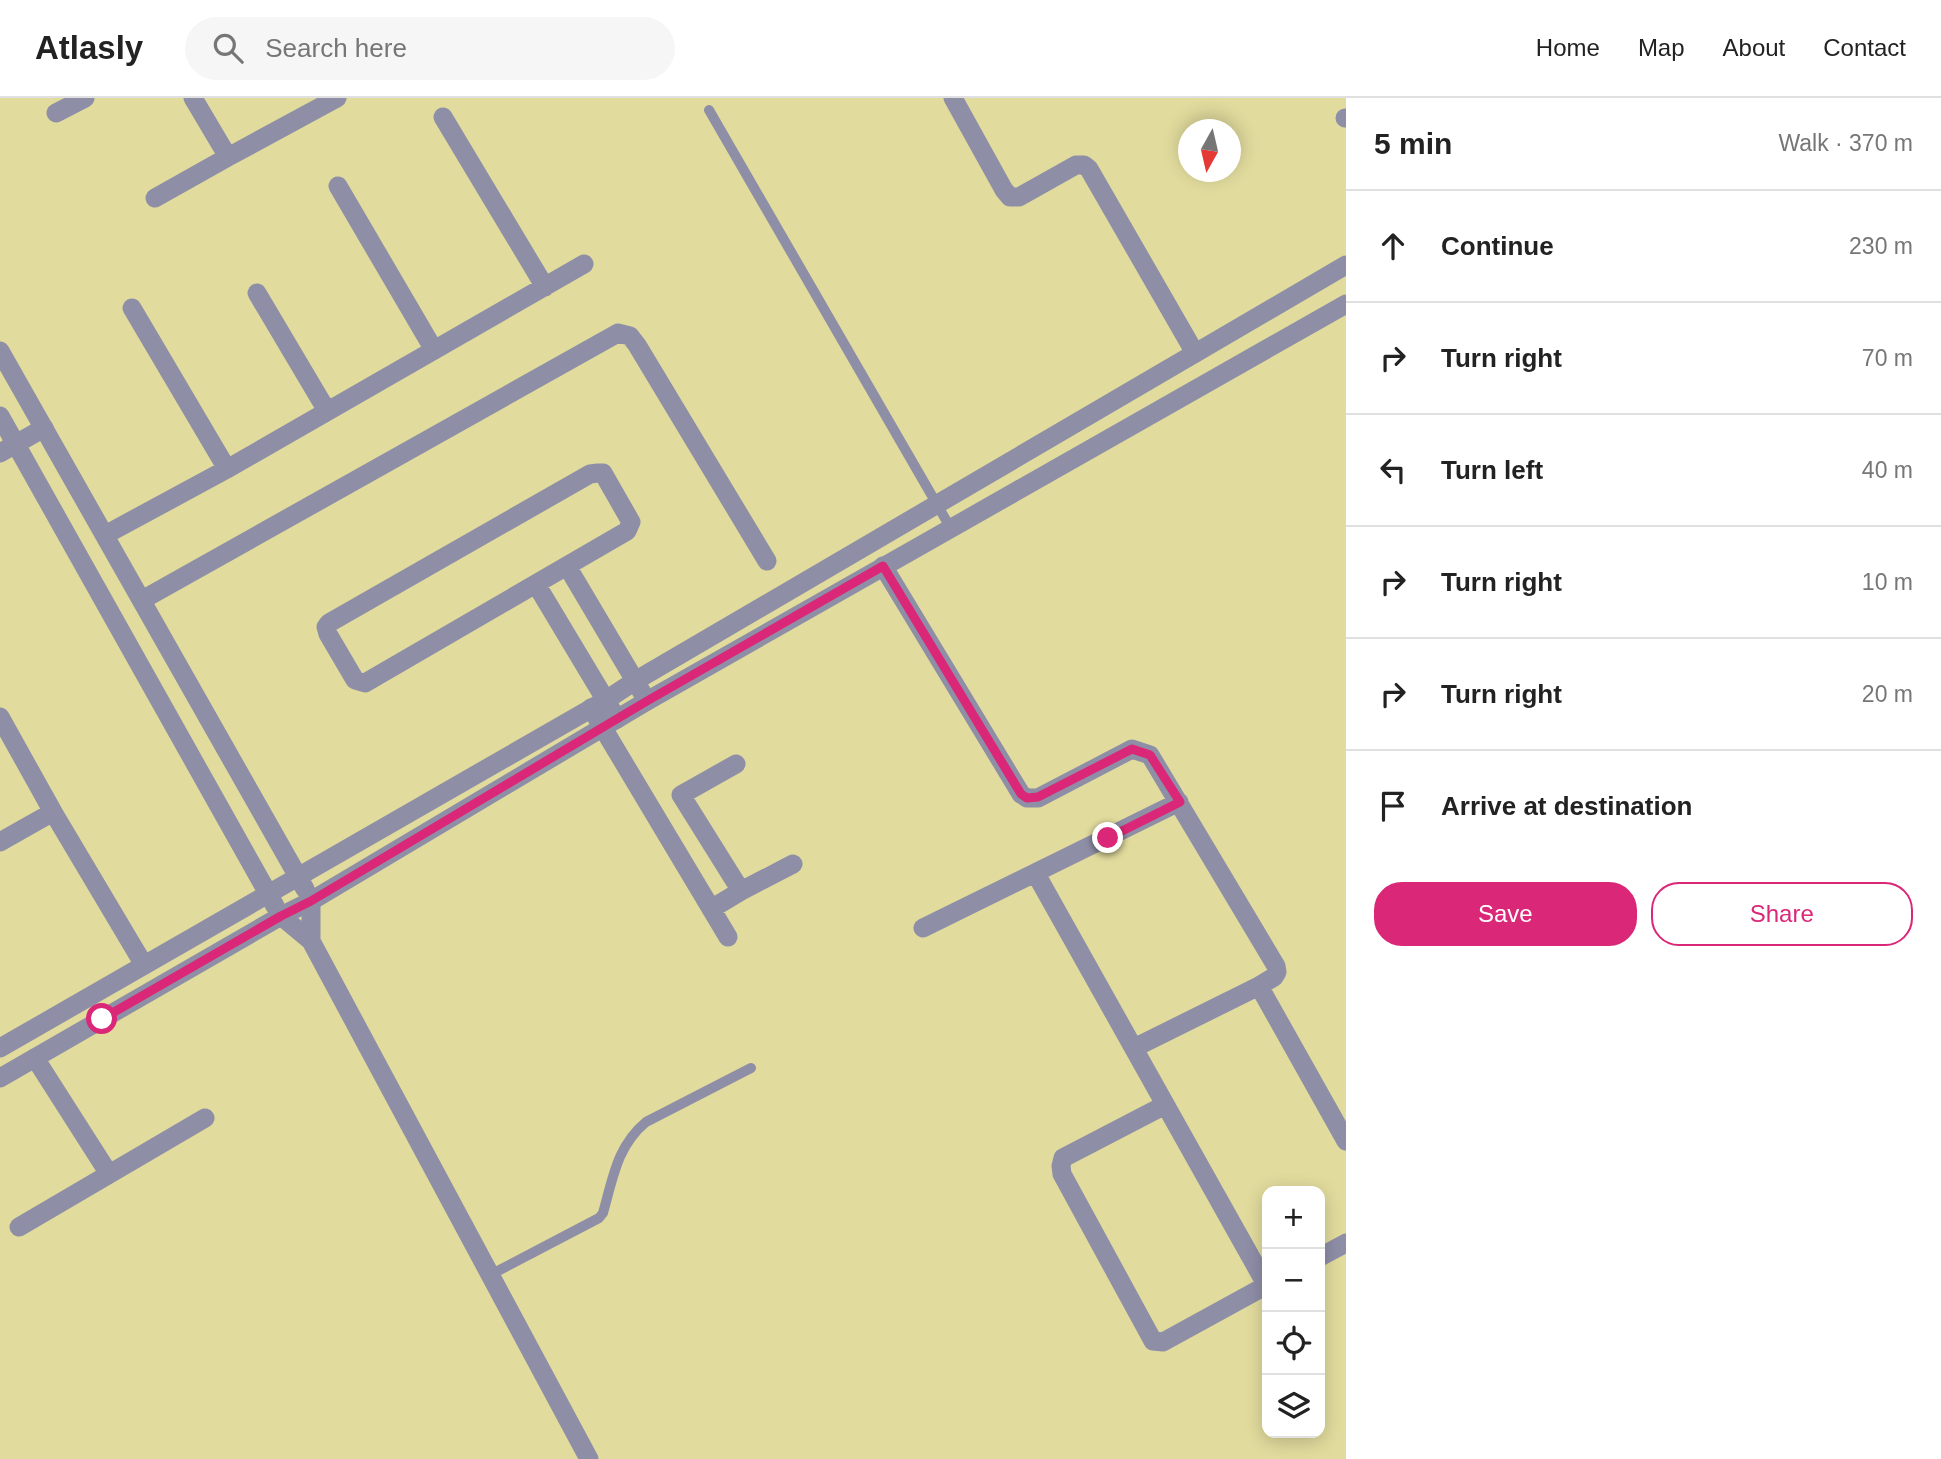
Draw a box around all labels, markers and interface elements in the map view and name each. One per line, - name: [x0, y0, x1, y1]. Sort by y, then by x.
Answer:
- search box: [185, 17, 675, 80]
- text: Atlasly: [35, 29, 143, 66]
- icon: search: [209, 29, 247, 67]
- text: Search here: [265, 33, 407, 63]
- text: Home: [1536, 34, 1600, 61]
- text: Map: [1638, 34, 1685, 61]
- text: About: [1723, 34, 1785, 61]
- text: Contact: [1823, 34, 1906, 61]
- north arrow: [1178, 119, 1241, 182]
- text: 5 min: [1374, 127, 1452, 160]
- text: Walk · 370 m: [1778, 130, 1913, 156]
- icon: ahead: [1374, 227, 1412, 265]
- text: Continue: [1441, 231, 1554, 261]
- text: 230 m: [1849, 233, 1913, 259]
- icon: right: [1374, 339, 1412, 377]
- text: Turn right: [1441, 343, 1562, 373]
- text: 70 m: [1862, 345, 1913, 371]
- icon: left: [1374, 451, 1412, 489]
- text: Turn left: [1441, 455, 1543, 485]
- text: 40 m: [1862, 457, 1913, 483]
- icon: right: [1374, 563, 1412, 601]
- text: Turn right: [1441, 567, 1562, 597]
- text: 10 m: [1862, 569, 1913, 595]
- icon: right: [1374, 675, 1412, 713]
- text: Turn right: [1441, 679, 1562, 709]
- text: 20 m: [1862, 681, 1913, 707]
- icon: arrive: [1374, 787, 1412, 825]
- text: Arrive at destination: [1441, 791, 1692, 821]
- route end: [1092, 822, 1123, 853]
- button: Save: [1374, 882, 1637, 946]
- button: Share: [1651, 882, 1913, 946]
- route start: [86, 1003, 117, 1034]
- map controls: [1262, 1186, 1325, 1438]
- button: +: [1262, 1186, 1325, 1249]
- button: −: [1262, 1249, 1325, 1312]
- button: locate: [1262, 1312, 1325, 1375]
- button: layers: [1262, 1375, 1325, 1438]

